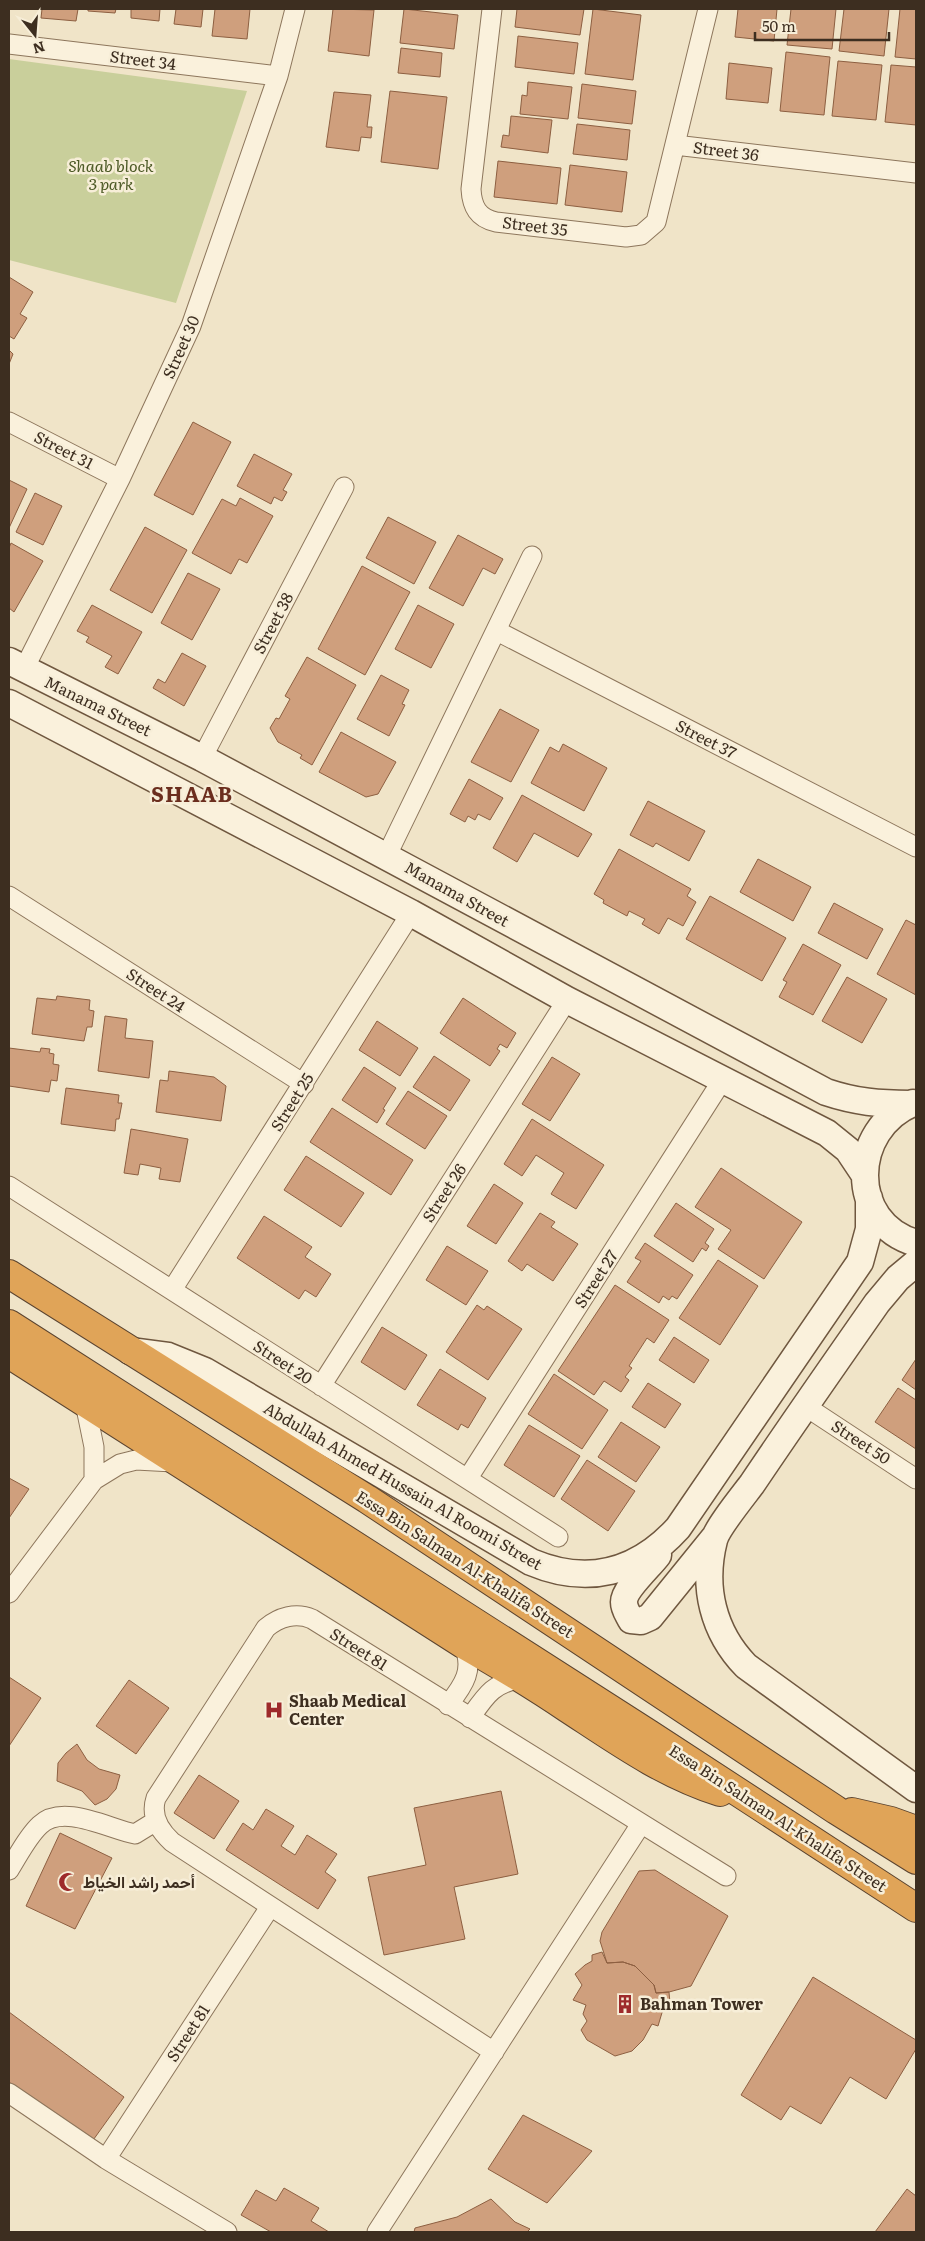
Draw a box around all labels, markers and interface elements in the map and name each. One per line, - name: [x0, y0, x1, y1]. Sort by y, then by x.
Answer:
- north arrow: [10, 10, 60, 60]
- scale bar: [755, 10, 889, 42]
- text: 50 m: [762, 14, 796, 37]
- text: N: [30, 37, 48, 60]
- street label: Street 34: [109, 43, 178, 75]
- street label: Street 36: [692, 134, 761, 166]
- park label: Shaab block 3 park: [68, 153, 154, 195]
- street label: Street 35: [501, 209, 569, 241]
- street label: Street 30: [156, 311, 205, 382]
- street label: Street 31: [30, 424, 99, 475]
- street label: Street 38: [246, 587, 298, 658]
- street label: Manama Street: [41, 669, 156, 742]
- street label: Street 37: [672, 713, 741, 764]
- district label: SHAAB: [151, 777, 233, 808]
- street label: Manama Street: [401, 854, 515, 932]
- street label: Street 24: [122, 961, 191, 1017]
- street label: Street 25: [264, 1067, 319, 1135]
- street label: Street 26: [415, 1158, 471, 1227]
- street label: Street 27: [567, 1245, 623, 1312]
- street label: Street 20: [249, 1333, 318, 1389]
- street label: Abdullah Ahmed Hussain Al Roomi Street: [260, 1395, 548, 1575]
- street label: Street 50: [827, 1413, 896, 1469]
- street label: Essa Bin Salman Al-Khalifa Street: [352, 1483, 580, 1643]
- street label: Street 81: [326, 1621, 394, 1676]
- place label: Shaab Medical Center: [289, 1688, 406, 1730]
- hospital icon: Shaab Medical Center: [263, 1699, 285, 1721]
- street label: Essa Bin Salman Al-Khalifa Street: [665, 1737, 893, 1897]
- place label: أحمد راشد الخياط: [83, 1869, 195, 1893]
- mosque icon: أحمد راشد الخياط: [57, 1871, 79, 1893]
- place label: Bahman Tower: [640, 1991, 763, 2015]
- building icon: Bahman Tower: [614, 1993, 636, 2015]
- street label: Street 81: [160, 1999, 215, 2066]

